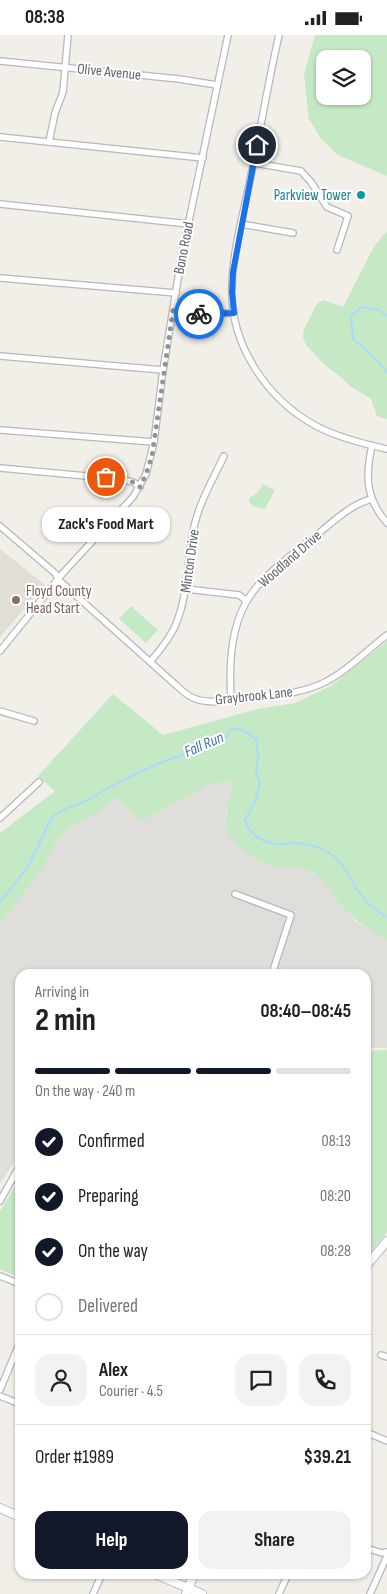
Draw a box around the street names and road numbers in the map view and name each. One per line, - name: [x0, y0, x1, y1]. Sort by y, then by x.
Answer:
- street label: Olive Avenue: [76, 59, 142, 85]
- street label: Bono Road: [170, 220, 198, 276]
- street label: Woodland Drive: [254, 526, 326, 592]
- street label: Minton Drive: [176, 528, 204, 594]
- street label: Graybrook Lane: [214, 682, 294, 710]

